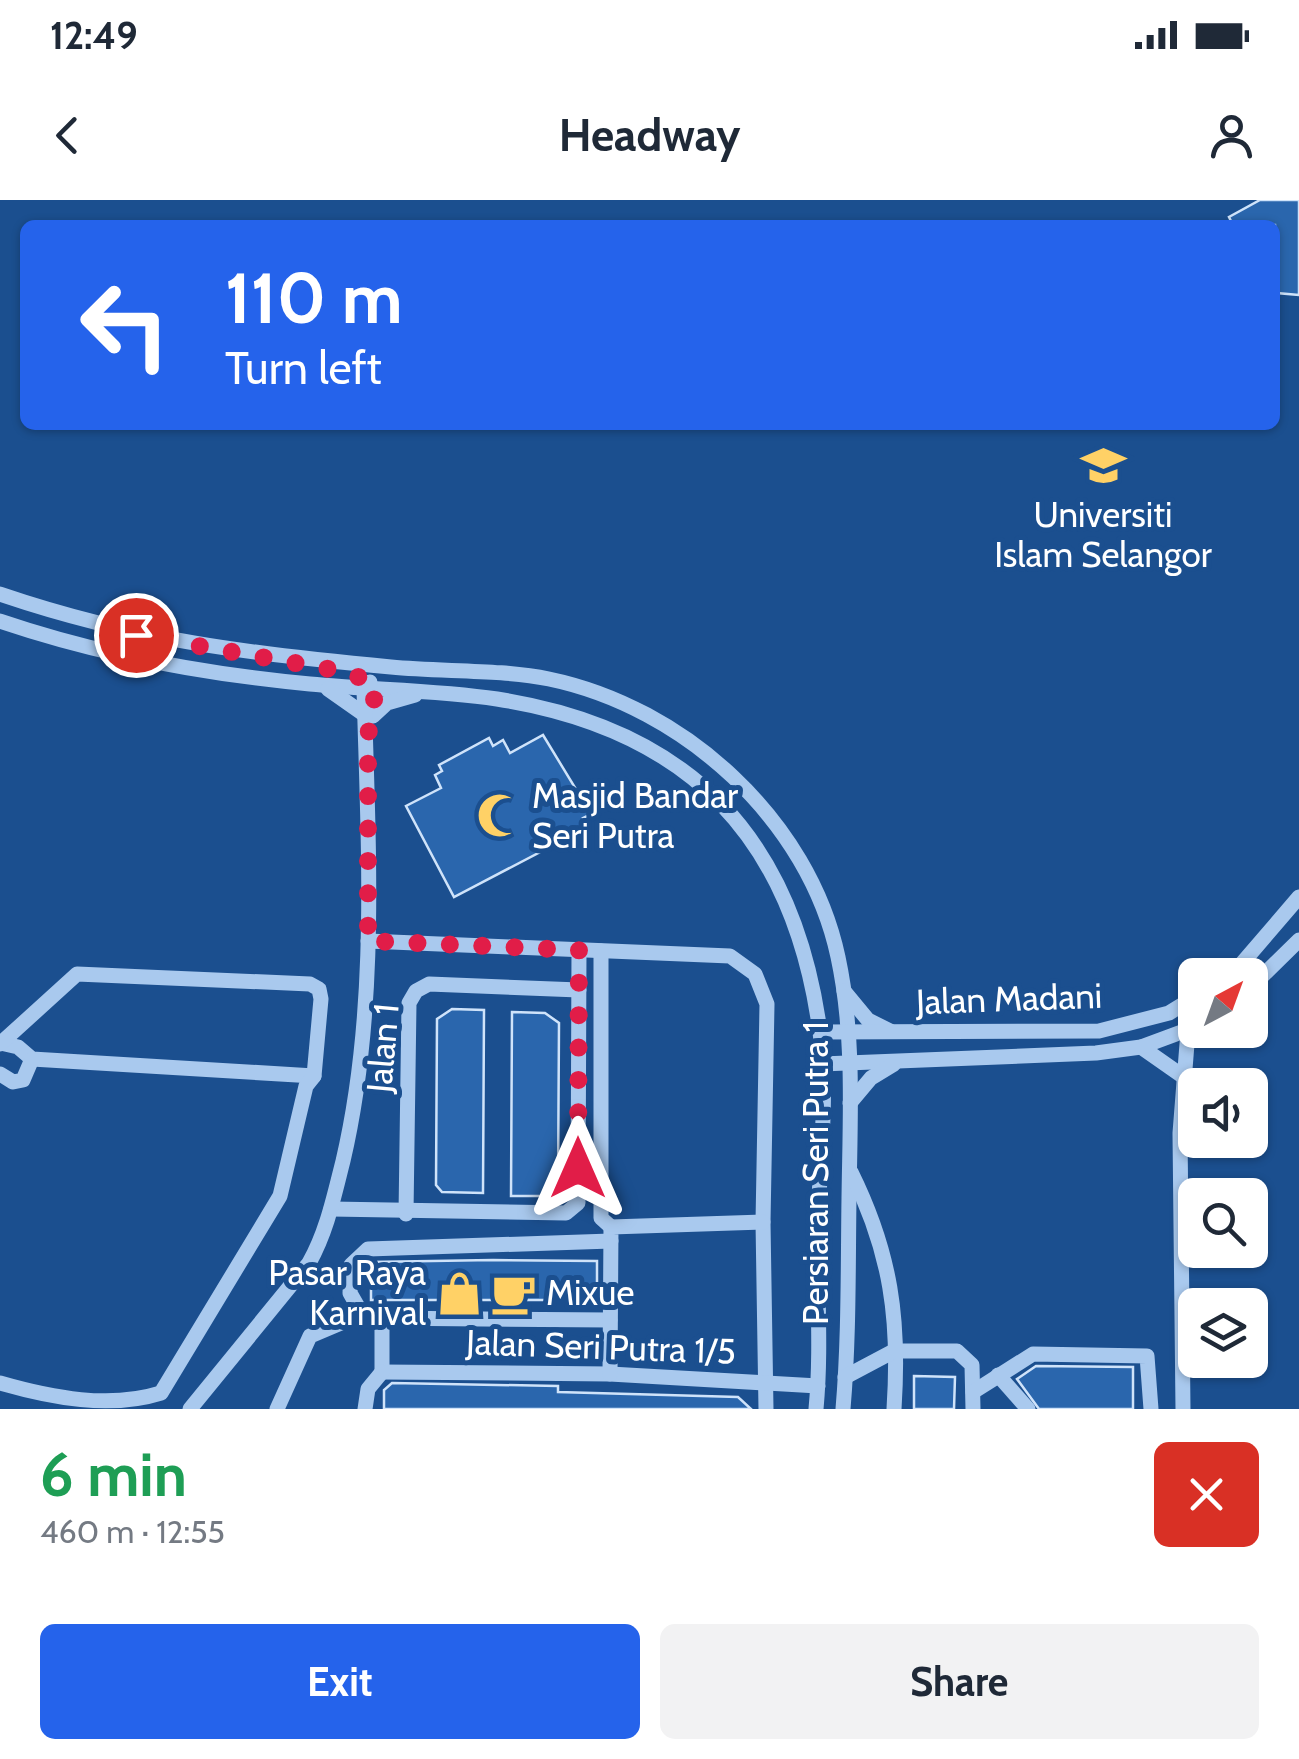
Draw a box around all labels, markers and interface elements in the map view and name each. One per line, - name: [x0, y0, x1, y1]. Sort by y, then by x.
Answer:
- text: 12:49: [50, 12, 138, 59]
- icon: back: [40, 108, 95, 163]
- text: Headway: [559, 108, 740, 162]
- icon: person: [1204, 108, 1259, 163]
- text: 110 m: [225, 255, 403, 341]
- icon: left: [60, 260, 190, 390]
- text: Turn left: [225, 341, 382, 395]
- school or university icon: Universiti Islam Selangor: [1079, 441, 1127, 489]
- place label: Universiti Islam Selangor: [994, 493, 1212, 576]
- pin: [94, 593, 179, 678]
- icon: arrive: [109, 608, 164, 663]
- place label: Masjid Bandar Seri Putra: [532, 774, 738, 857]
- mosque icon: Masjid Bandar Seri Putra: [475, 792, 523, 840]
- north arrow: [1178, 958, 1268, 1048]
- map controls: [1178, 958, 1268, 1378]
- street label: Jalan Madani: [914, 974, 1103, 1023]
- street label: Jalan 1: [357, 1002, 408, 1095]
- street label: Persiaran Seri Putra 1: [794, 1021, 837, 1325]
- button: sound: [1178, 1068, 1268, 1158]
- position arrow: [526, 1116, 630, 1220]
- button: search: [1178, 1178, 1268, 1268]
- place label: Pasar Raya Karnival: [268, 1251, 427, 1334]
- shop icon: Pasar Raya Karnival: [435, 1269, 483, 1317]
- cafe icon: Mixue: [489, 1269, 537, 1317]
- place label: Mixue: [546, 1271, 634, 1314]
- button: layers: [1178, 1288, 1268, 1378]
- street label: Jalan Seri Putra 1/5: [465, 1320, 737, 1373]
- text: 6 min: [40, 1438, 187, 1511]
- button: close: [1154, 1442, 1259, 1547]
- text: 460 m · 12:55: [40, 1512, 225, 1551]
- button: Exit: [40, 1624, 640, 1739]
- button: Share: [660, 1624, 1259, 1739]

